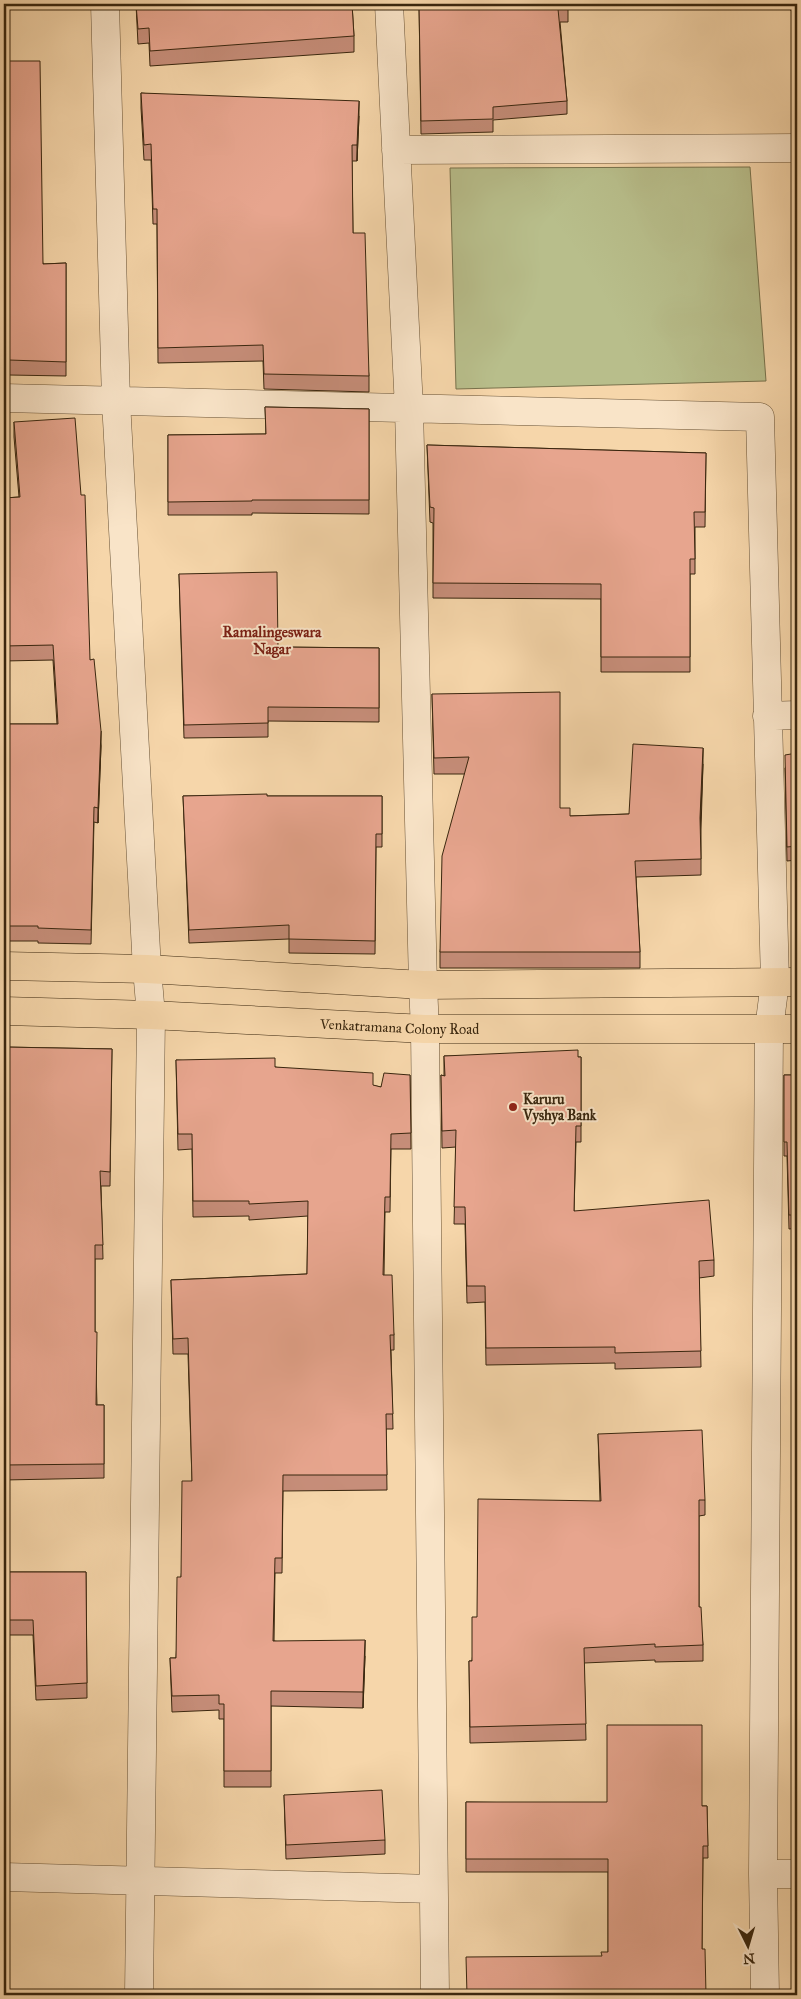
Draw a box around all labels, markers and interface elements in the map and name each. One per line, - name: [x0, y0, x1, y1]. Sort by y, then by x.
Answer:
- district label: Ramalingeswara Nagar: [223, 623, 322, 659]
- street label: Venkatramana Colony Road: [319, 1015, 479, 1038]
- place label: Karuru Vyshya Bank: [522, 1091, 597, 1125]
- marker: Karuru Vyshya Bank: [507, 1101, 519, 1113]
- north arrow: [724, 1922, 774, 1972]
- text: N: [742, 1949, 756, 1967]

